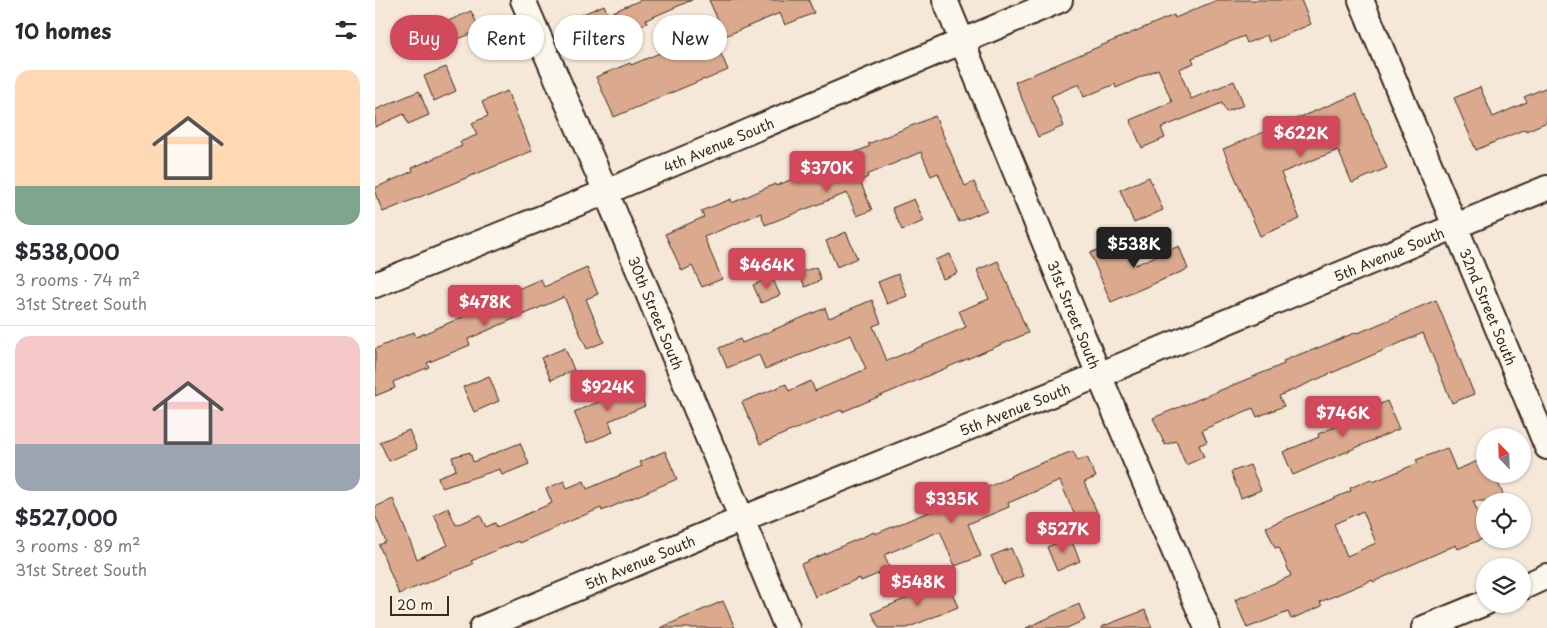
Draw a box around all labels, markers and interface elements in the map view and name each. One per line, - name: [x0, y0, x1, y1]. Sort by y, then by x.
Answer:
- text: 10 homes: [15, 14, 112, 46]
- chip: Buy: [390, 15, 458, 60]
- chip: Rent: [468, 15, 544, 60]
- chip: Filters: [554, 15, 643, 60]
- chip: New: [653, 15, 727, 60]
- icon: filters: [332, 16, 360, 44]
- icon: home: [143, 103, 233, 193]
- street label: 4th Avenue South: [660, 112, 777, 177]
- pin: $622K: [1266, 116, 1336, 158]
- text: $622K: [1274, 120, 1328, 144]
- pin: $370K: [792, 150, 862, 193]
- text: $370K: [801, 155, 853, 179]
- street label: 5th Avenue South: [1330, 222, 1447, 286]
- pin: $538K: [1099, 226, 1169, 269]
- text: $538K: [1107, 231, 1161, 255]
- text: $538,000: [15, 235, 119, 267]
- street label: 32nd Street South: [1455, 245, 1522, 368]
- pin: $464K: [732, 248, 802, 290]
- text: $464K: [739, 252, 795, 276]
- street label: 30th Street South: [623, 253, 689, 373]
- street label: 31st Street South: [1042, 257, 1106, 372]
- text: 3 rooms · 74 m²: [15, 267, 140, 291]
- pin: $478K: [450, 284, 520, 327]
- text: $478K: [459, 289, 511, 313]
- text: 31st Street South: [15, 291, 147, 315]
- icon: home: [143, 368, 233, 458]
- pin: $924K: [573, 370, 643, 412]
- text: $924K: [581, 374, 635, 398]
- street label: 5th Avenue South: [956, 377, 1073, 441]
- pin: $746K: [1308, 396, 1378, 438]
- text: $746K: [1316, 400, 1370, 424]
- north arrow: [1476, 428, 1531, 482]
- map controls: [1476, 428, 1531, 613]
- pin: $335K: [917, 482, 987, 524]
- text: $335K: [926, 486, 978, 510]
- button: locate: [1476, 493, 1531, 548]
- text: $527,000: [15, 501, 118, 533]
- pin: $527K: [1028, 512, 1098, 554]
- text: $527K: [1037, 516, 1089, 540]
- street label: 5th Avenue South: [581, 529, 698, 594]
- text: 3 rooms · 89 m²: [15, 533, 140, 557]
- text: 31st Street South: [15, 557, 147, 581]
- button: layers: [1476, 558, 1531, 613]
- pin: $548K: [883, 564, 953, 607]
- text: $548K: [891, 569, 945, 593]
- scale bar: [390, 593, 449, 616]
- text: 20 m: [397, 594, 433, 615]

